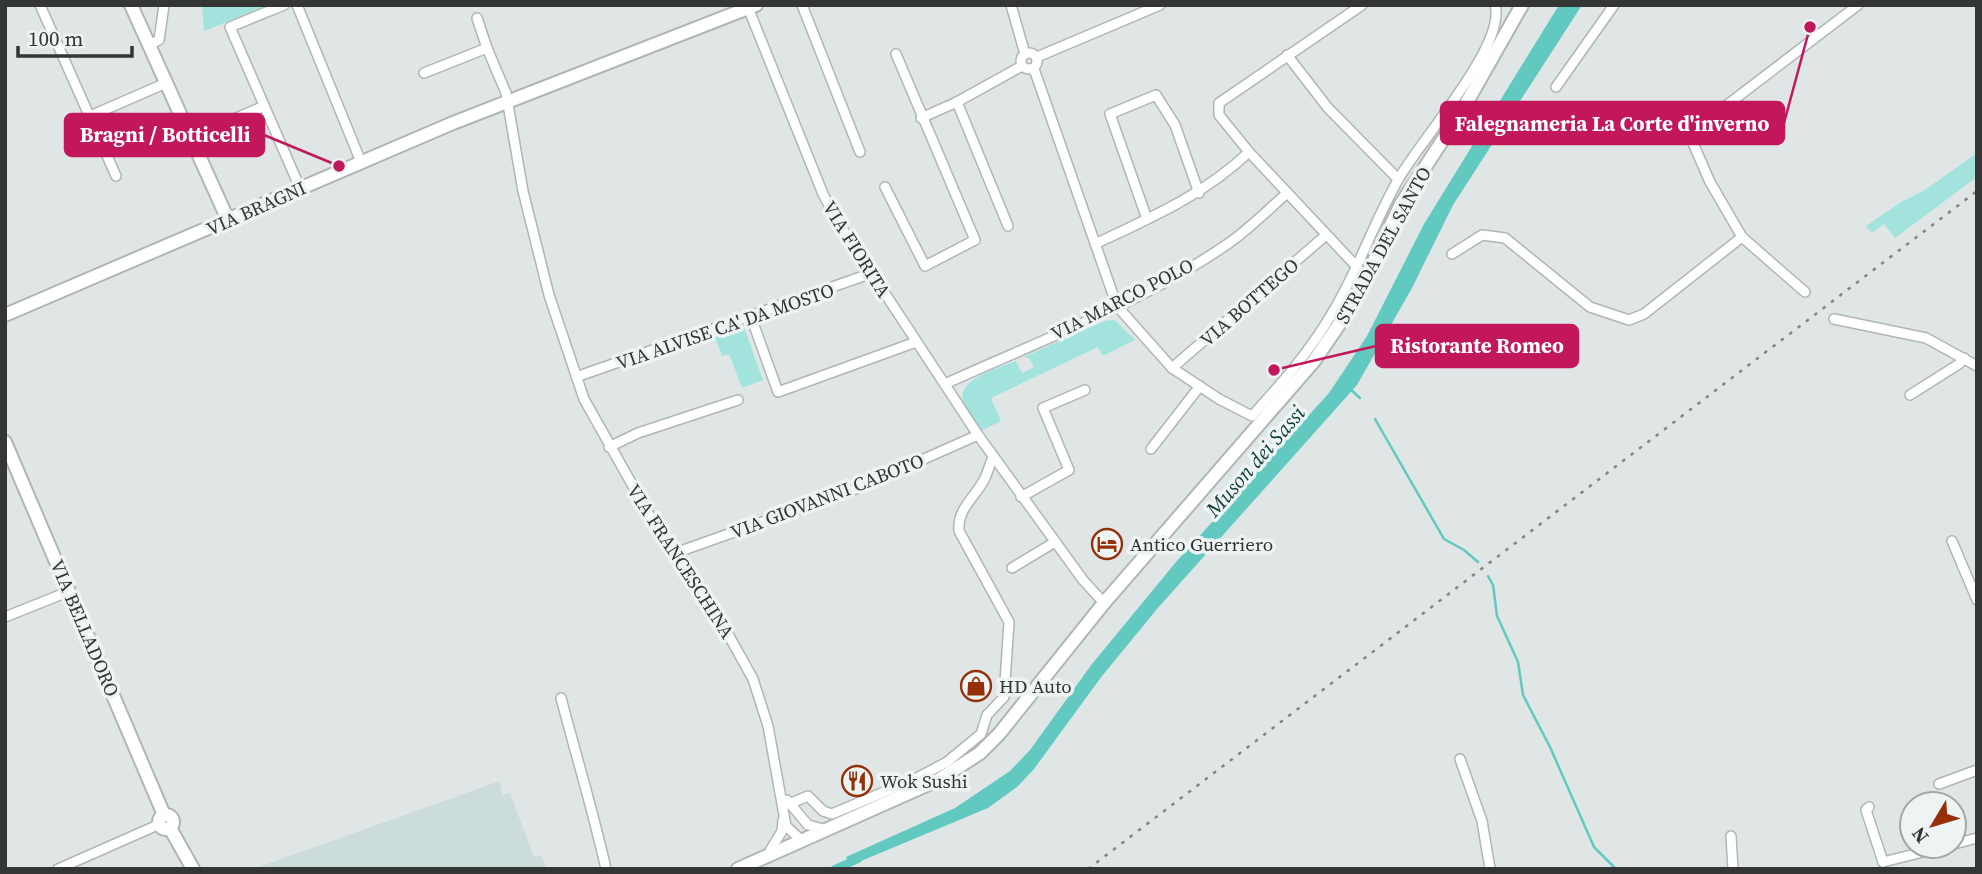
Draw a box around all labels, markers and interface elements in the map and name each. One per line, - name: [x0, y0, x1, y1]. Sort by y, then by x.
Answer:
- scale bar: [18, 14, 131, 58]
- text: 100 m: [28, 24, 83, 53]
- callout: Falegnameria La Corte d'inverno: [1441, 102, 1784, 144]
- text: Falegnameria La Corte d'inverno: [1455, 109, 1769, 138]
- callout: Bragni / Botticelli: [65, 114, 264, 156]
- text: Bragni / Botticelli: [80, 120, 251, 149]
- street label: STRADA DEL SANTO: [1329, 162, 1437, 328]
- street label: VIA BRAGNI: [202, 174, 310, 242]
- street label: VIA FIORITA: [817, 196, 897, 303]
- street label: VIA MARCO POLO: [1046, 252, 1198, 346]
- street label: VIA BOTTEGO: [1194, 252, 1304, 352]
- street label: VIA ALVISE CA' DA MOSTO: [613, 276, 837, 376]
- callout: Ristorante Romeo: [1376, 325, 1578, 367]
- text: Ristorante Romeo: [1390, 331, 1564, 360]
- water label: Muson dei Sassi: [1198, 399, 1312, 524]
- street label: VIA GIOVANNI CABOTO: [727, 447, 927, 545]
- street label: VIA FRANCESCHINA: [621, 479, 741, 644]
- hotel icon: Antico Guerriero: [1090, 527, 1124, 561]
- place label: Antico Guerriero: [1130, 531, 1273, 557]
- street label: VIA BELLADORO: [44, 555, 126, 701]
- shop icon: HD Auto: [959, 669, 993, 703]
- place label: HD Auto: [999, 673, 1072, 699]
- restaurant icon: Wok Sushi: [840, 764, 874, 798]
- place label: Wok Sushi: [880, 768, 968, 794]
- north arrow: [1898, 790, 1968, 860]
- text: N: [1905, 822, 1934, 849]

